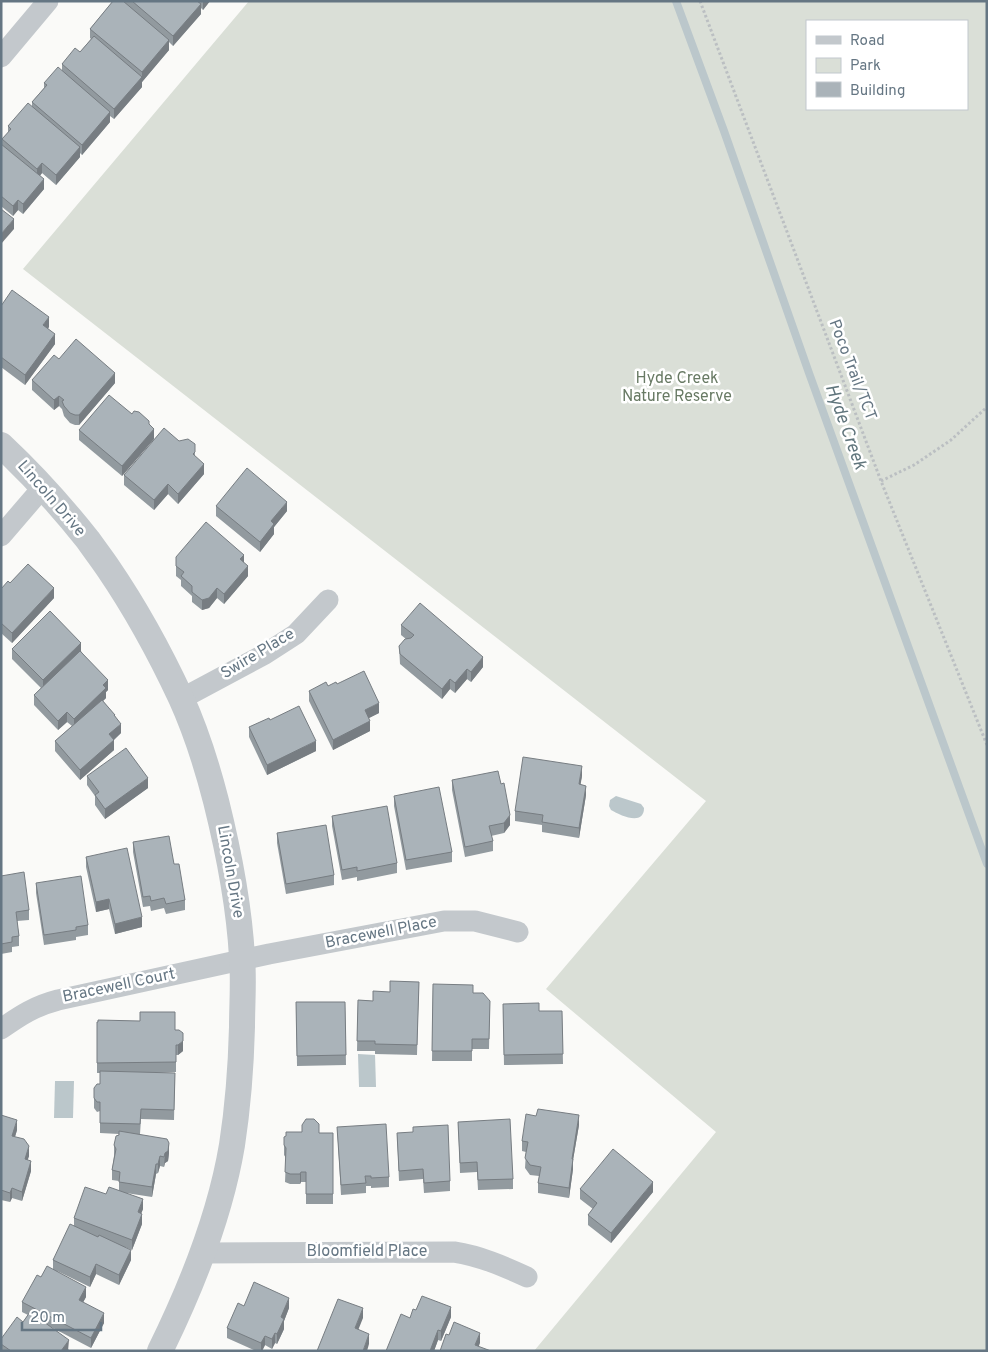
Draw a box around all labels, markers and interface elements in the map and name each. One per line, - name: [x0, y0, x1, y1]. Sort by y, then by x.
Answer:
- legend: [806, 20, 968, 110]
- text: Road: [850, 32, 885, 51]
- text: Park: [850, 57, 881, 76]
- text: Building: [850, 82, 905, 101]
- street label: Poco Trail/TCT: [824, 317, 880, 423]
- park label: Hyde Creek Nature Reserve: [622, 369, 732, 407]
- water label: Hyde Creek: [819, 381, 871, 474]
- street label: Lincoln Drive: [13, 457, 89, 541]
- street label: Swire Place: [218, 624, 298, 684]
- street label: Lincoln Drive: [212, 824, 248, 920]
- street label: Bracewell Place: [323, 912, 439, 954]
- street label: Bracewell Court: [61, 964, 177, 1008]
- street label: Bloomfield Place: [307, 1242, 427, 1262]
- scale bar: [22, 1300, 101, 1332]
- text: 20 m: [30, 1309, 65, 1328]

